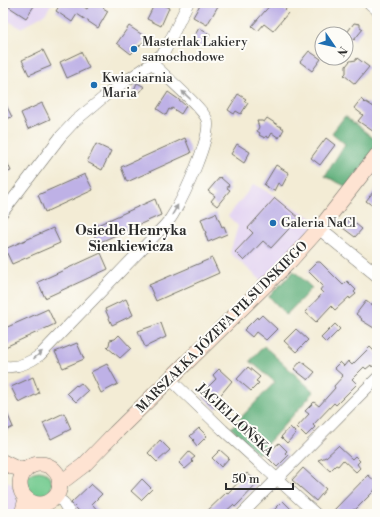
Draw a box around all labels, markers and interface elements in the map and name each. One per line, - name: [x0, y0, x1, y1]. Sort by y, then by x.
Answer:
- north arrow: [314, 26, 354, 66]
- place label: Masterlak Lakiery samochodowe: [142, 34, 248, 65]
- marker: Masterlak Lakiery samochodowe: [129, 44, 139, 54]
- text: N: [333, 44, 350, 59]
- place label: Kwiaciarnia Maria: [102, 70, 173, 101]
- marker: Kwiaciarnia Maria: [89, 80, 99, 90]
- one-way arrow: [181, 91, 190, 100]
- one-way arrow: [172, 204, 179, 216]
- place label: Galeria NaCl: [281, 215, 356, 231]
- marker: Galeria NaCl: [268, 218, 278, 228]
- district label: Osiedle Henryka Sienkiewicza: [75, 222, 187, 256]
- street label: MARSZAŁKA JÓZEFA PIŁSUDSKIEGO: [132, 237, 311, 416]
- one-way arrow: [33, 351, 44, 360]
- street label: JAGIELLOŃSKA: [192, 379, 278, 460]
- scale bar: [226, 465, 293, 491]
- text: 50 m: [232, 472, 260, 487]

